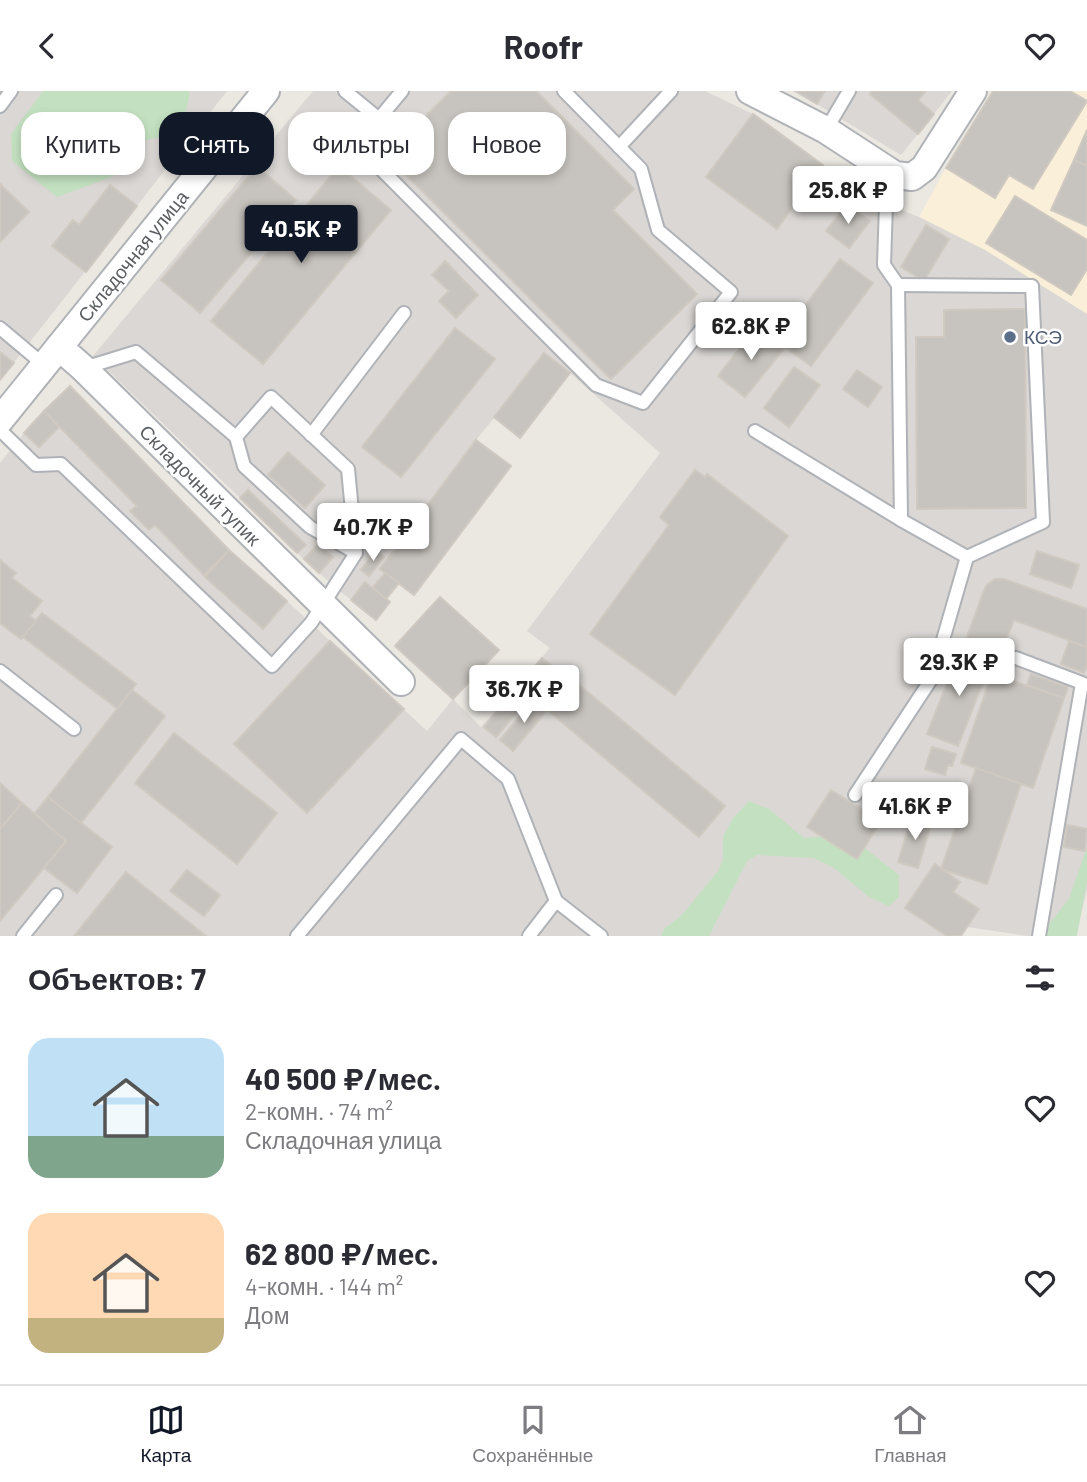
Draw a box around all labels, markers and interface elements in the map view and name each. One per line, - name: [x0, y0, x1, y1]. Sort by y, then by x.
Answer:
- icon: back: [28, 27, 66, 65]
- text: Roofr: [504, 27, 583, 65]
- icon: heart: [1021, 27, 1059, 65]
- chip: Купить: [21, 112, 145, 175]
- chip: Снять: [159, 112, 274, 175]
- chip: Фильтры: [288, 112, 434, 175]
- chip: Новое: [448, 112, 566, 175]
- pin: 25.8K ₽: [783, 167, 913, 226]
- text: 25.8K ₽: [808, 175, 888, 203]
- street label: Складочная улица: [73, 185, 193, 326]
- pin: 40.5K ₽: [236, 205, 366, 265]
- text: 40.5K ₽: [261, 214, 341, 242]
- pin: 62.8K ₽: [686, 303, 816, 362]
- text: 62.8K ₽: [711, 311, 791, 339]
- place label: КСЭ: [1024, 325, 1062, 348]
- marker: КСЭ: [1002, 329, 1018, 345]
- street label: Складочный тупик: [135, 420, 266, 550]
- pin: 40.7K ₽: [308, 503, 438, 563]
- text: 40.7K ₽: [333, 512, 413, 540]
- pin: 29.3K ₽: [894, 639, 1024, 698]
- text: 29.3K ₽: [920, 647, 998, 675]
- pin: 36.7K ₽: [459, 665, 589, 725]
- text: 36.7K ₽: [485, 674, 563, 702]
- pin: 41.6K ₽: [850, 783, 980, 842]
- text: 41.6K ₽: [878, 791, 952, 819]
- icon: filters: [1021, 959, 1059, 997]
- text: Объектов: 7: [28, 960, 206, 996]
- text: 40 500 ₽/мес.: [245, 1060, 441, 1096]
- icon: home: [84, 1066, 168, 1150]
- icon: heart: [1021, 1089, 1059, 1127]
- text: 2-комн. · 74 m²: [245, 1097, 393, 1125]
- text: Складочная улица: [245, 1126, 442, 1154]
- text: 62 800 ₽/мес.: [245, 1235, 439, 1271]
- icon: home: [84, 1241, 168, 1325]
- icon: heart: [1021, 1264, 1059, 1302]
- text: 4-комн. · 144 m²: [245, 1272, 403, 1300]
- text: Дом: [245, 1301, 289, 1329]
- tab: Карта: [140, 1401, 191, 1467]
- tab: Сохранённые: [472, 1401, 593, 1467]
- tab: Главная: [874, 1401, 947, 1467]

